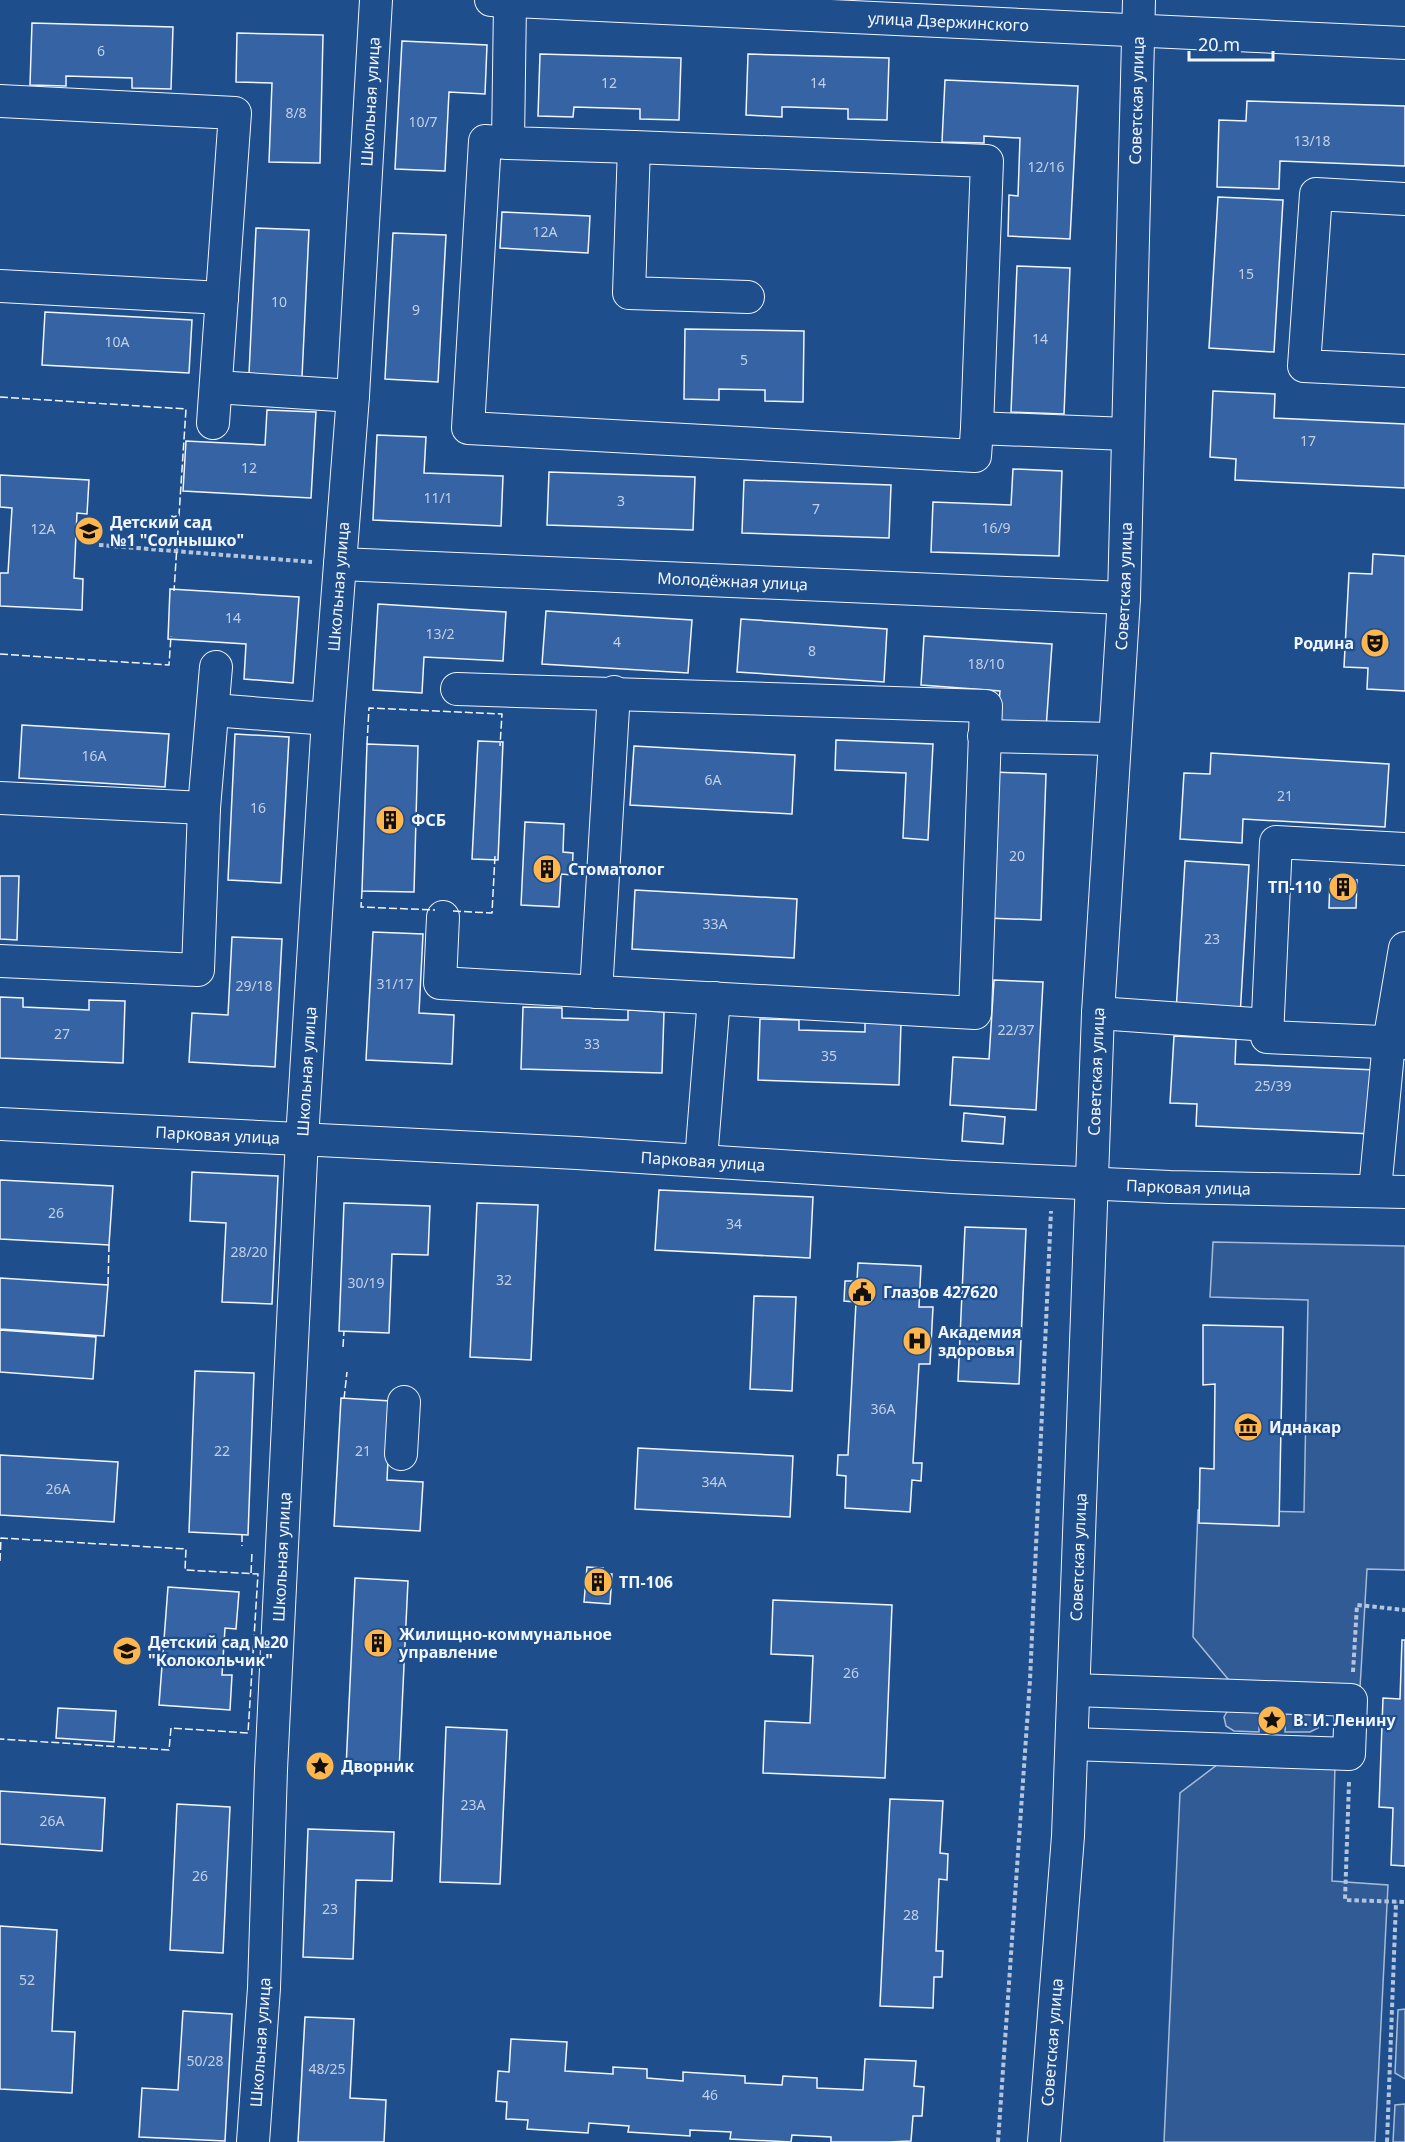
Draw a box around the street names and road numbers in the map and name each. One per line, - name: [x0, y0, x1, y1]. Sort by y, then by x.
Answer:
- street label: улица Дзержинского: [867, 7, 1030, 36]
- street label: Школьная улица: [355, 36, 385, 167]
- street label: Советская улица: [1124, 36, 1149, 165]
- street label: Школьная улица: [322, 521, 354, 652]
- street label: Советская улица: [1110, 522, 1137, 651]
- street label: Молодёжная улица: [657, 567, 808, 595]
- street label: Школьная улица: [291, 1006, 321, 1137]
- street label: Советская улица: [1083, 1007, 1109, 1136]
- street label: Парковая улица: [155, 1121, 281, 1149]
- street label: Парковая улица: [640, 1146, 766, 1176]
- street label: Парковая улица: [1125, 1174, 1251, 1200]
- street label: Школьная улица: [267, 1491, 296, 1622]
- street label: Советская улица: [1065, 1493, 1091, 1622]
- street label: Школьная улица: [245, 1977, 275, 2108]
- street label: Советская улица: [1036, 1977, 1068, 2107]

